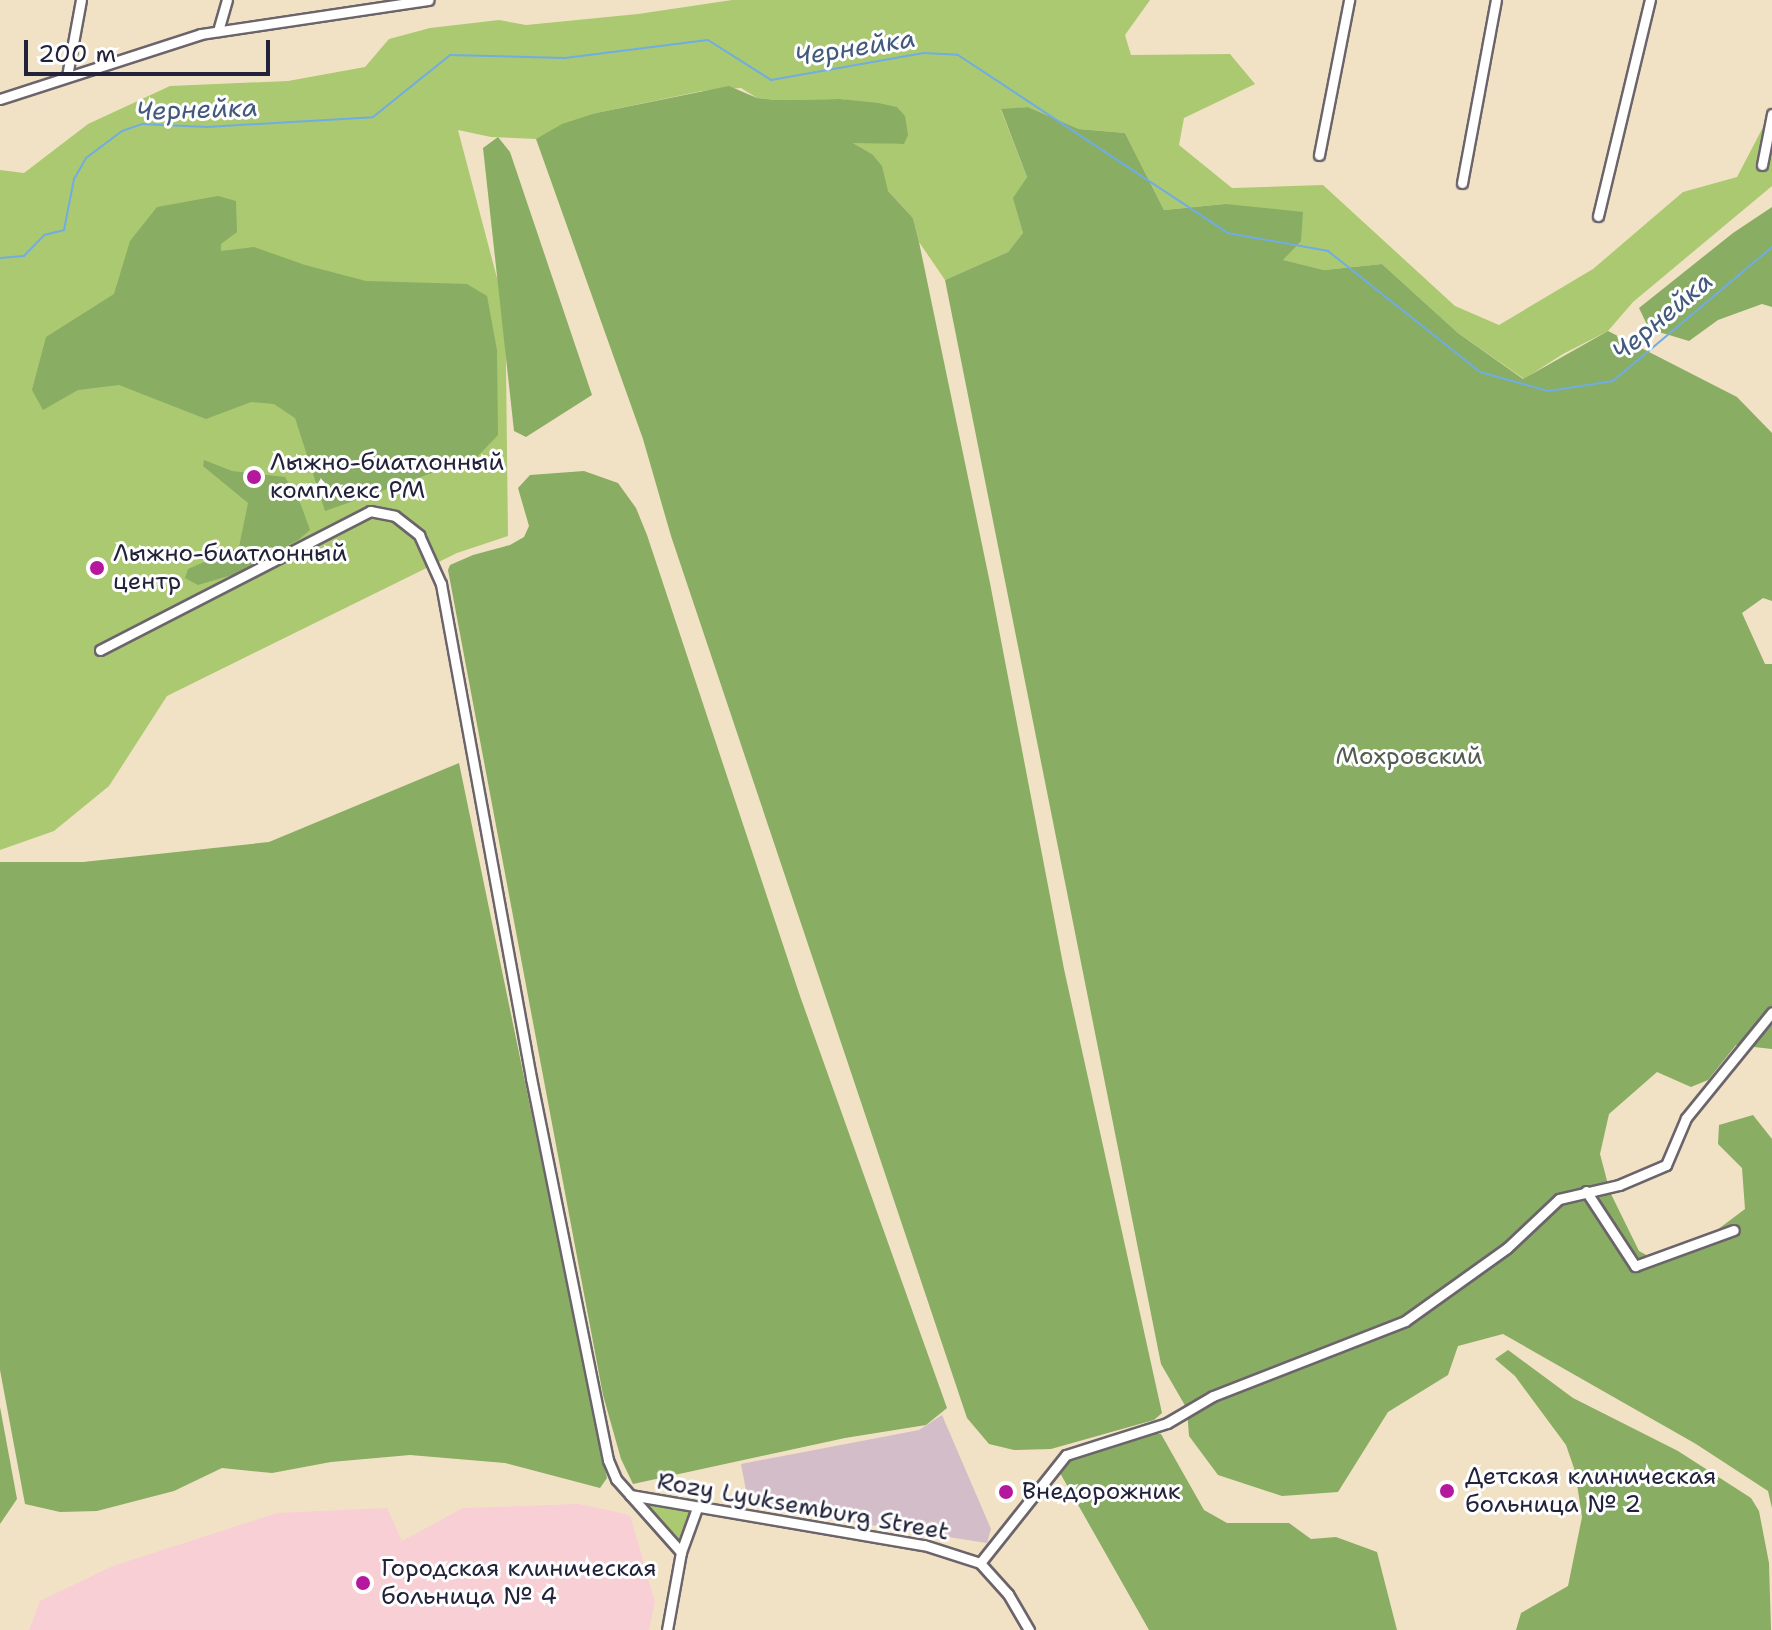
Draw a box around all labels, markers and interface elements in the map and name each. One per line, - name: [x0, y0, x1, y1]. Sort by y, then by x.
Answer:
- water label: Чернейка: [792, 22, 918, 72]
- scale bar: [28, 24, 274, 74]
- text: 200 m: [38, 38, 116, 70]
- water label: Чернейка: [136, 91, 258, 127]
- water label: Чернейка: [1605, 265, 1719, 367]
- place label: Лыжно-биатлонный комплекс РМ: [270, 449, 504, 505]
- marker: Лыжно-биатлонный комплекс РМ: [245, 468, 263, 486]
- place label: Лыжно-биатлонный центр: [113, 540, 347, 596]
- marker: Лыжно-биатлонный центр: [88, 559, 106, 577]
- park label: Мохровский: [1336, 743, 1482, 771]
- place label: Детская клиническая больница № 2: [1465, 1463, 1717, 1519]
- street label: Rozy Lyuksemburg Street: [655, 1467, 951, 1547]
- place label: Внедорожник: [1022, 1478, 1181, 1506]
- marker: Детская клиническая больница № 2: [1436, 1480, 1458, 1502]
- marker: Внедорожник: [997, 1483, 1015, 1501]
- place label: Городская клиническая больница № 4: [381, 1555, 657, 1611]
- marker: Городская клиническая больница № 4: [352, 1572, 374, 1594]

